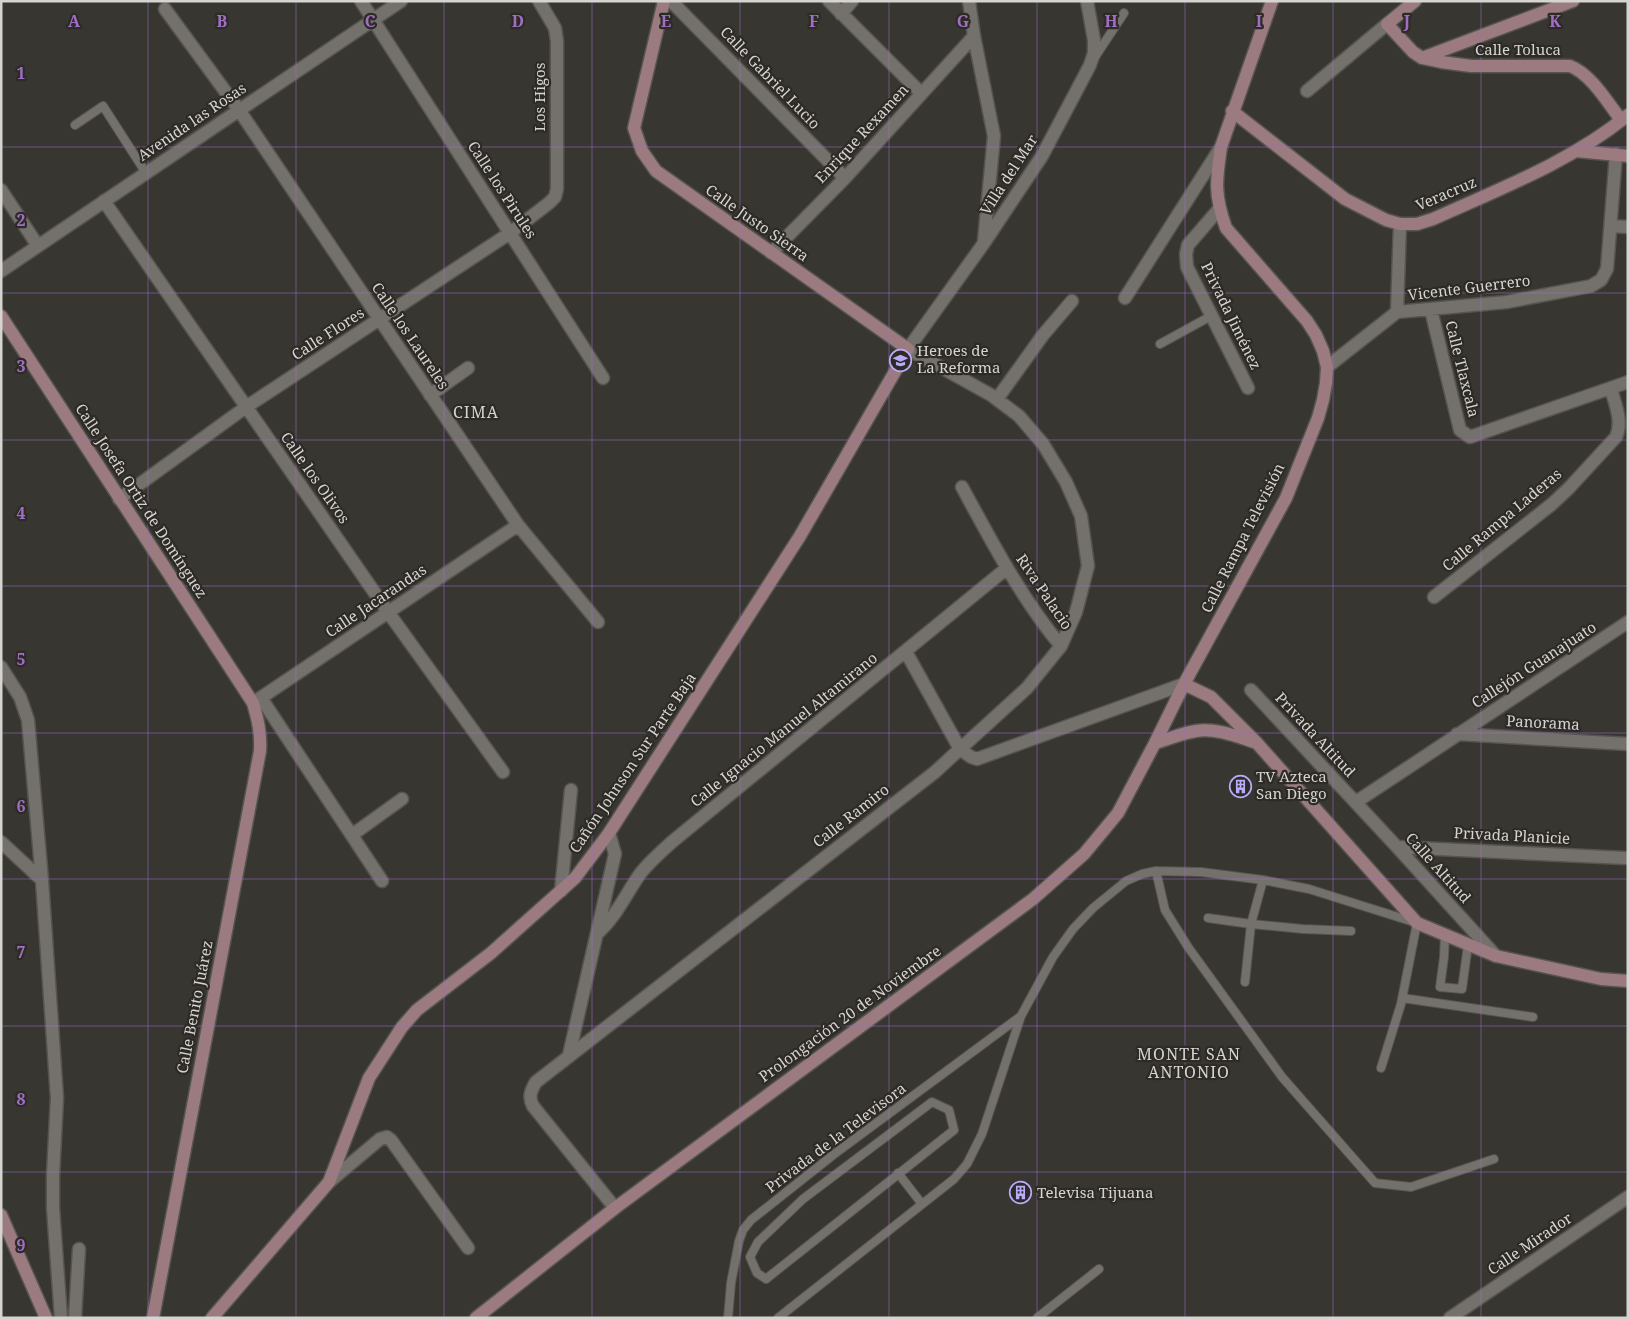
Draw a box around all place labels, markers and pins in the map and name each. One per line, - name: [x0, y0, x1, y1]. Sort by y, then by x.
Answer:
- place label: Heroes de La Reforma: [917, 340, 1000, 377]
- school or university icon: Heroes de La Reforma: [889, 348, 913, 372]
- place label: TV Azteca San Diego: [1256, 766, 1327, 803]
- building icon: TV Azteca San Diego: [1228, 774, 1252, 798]
- building icon: Televisa Tijuana: [1009, 1181, 1033, 1205]
- place label: Televisa Tijuana: [1037, 1182, 1153, 1202]

